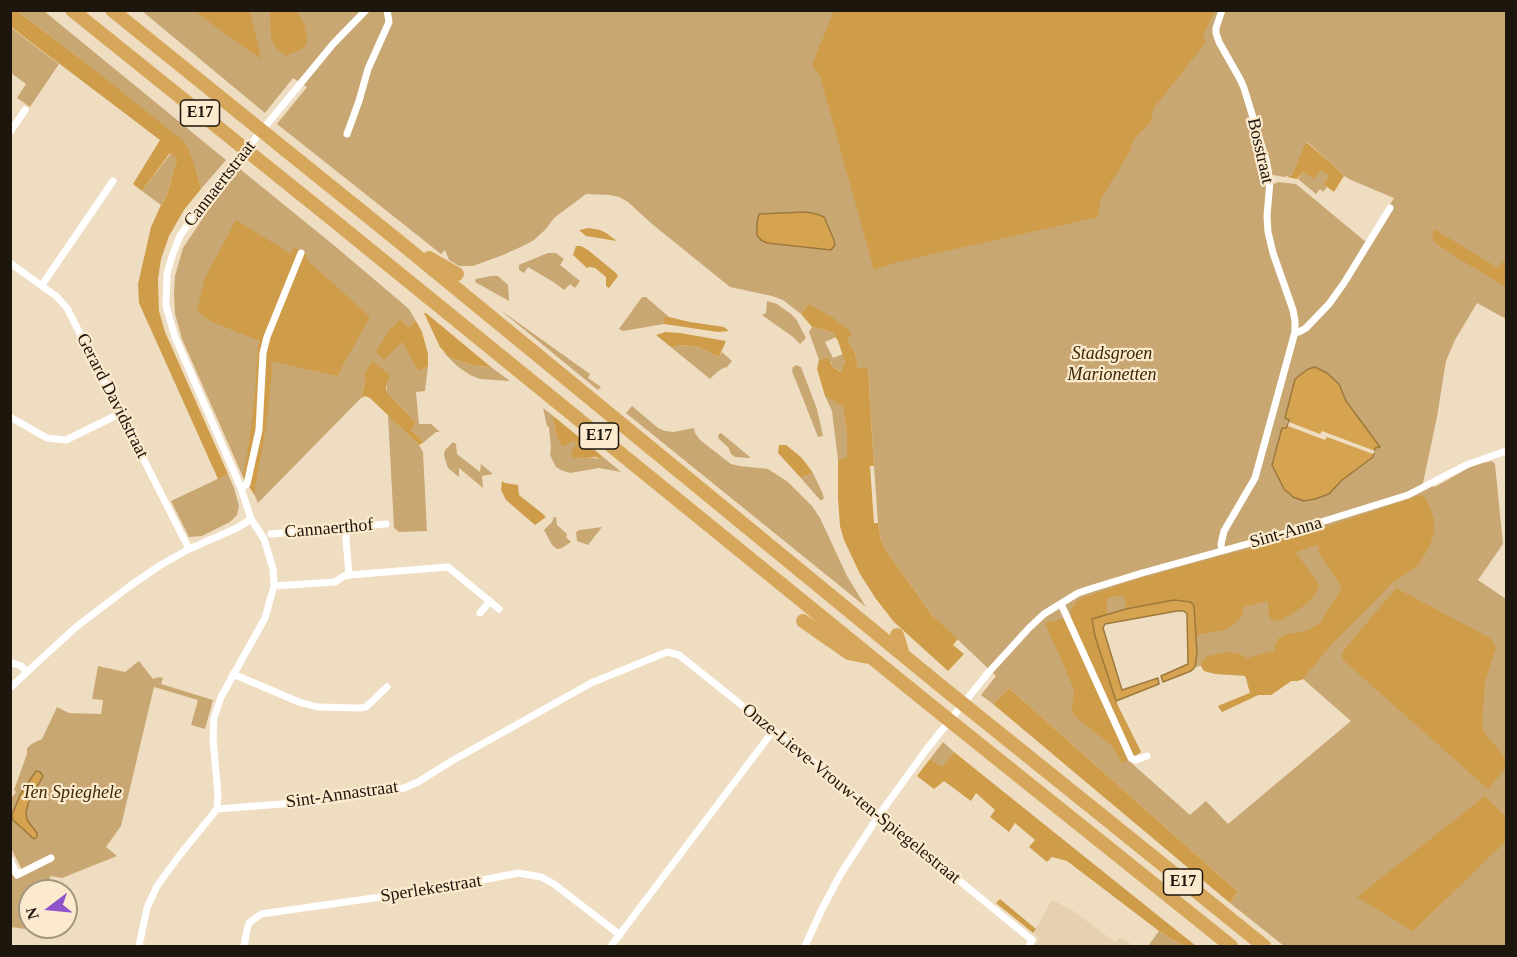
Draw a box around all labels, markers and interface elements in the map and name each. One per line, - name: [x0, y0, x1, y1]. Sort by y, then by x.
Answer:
- road number: E17: [180, 100, 220, 126]
- street label: Bosstraat: [1242, 116, 1278, 186]
- street label: Cannaertstraat: [179, 136, 261, 232]
- street label: Gerard Davidstraat: [71, 330, 153, 462]
- park label: Stadsgroen Marionetten: [1068, 343, 1156, 386]
- road number: E17: [580, 423, 618, 449]
- street label: Sint-Anna: [1247, 512, 1325, 554]
- street label: Cannaerthof: [284, 514, 374, 544]
- street label: Onze-Lieve-Vrouw-ten-Spiegelestraat: [737, 699, 965, 889]
- street label: Sint-Annastraat: [285, 776, 399, 814]
- park label: Ten Spieghele: [22, 782, 122, 804]
- road number: E17: [1164, 869, 1202, 895]
- street label: Sperlekestraat: [379, 870, 483, 908]
- north arrow: [18, 879, 78, 939]
- text: N: [22, 906, 42, 921]

